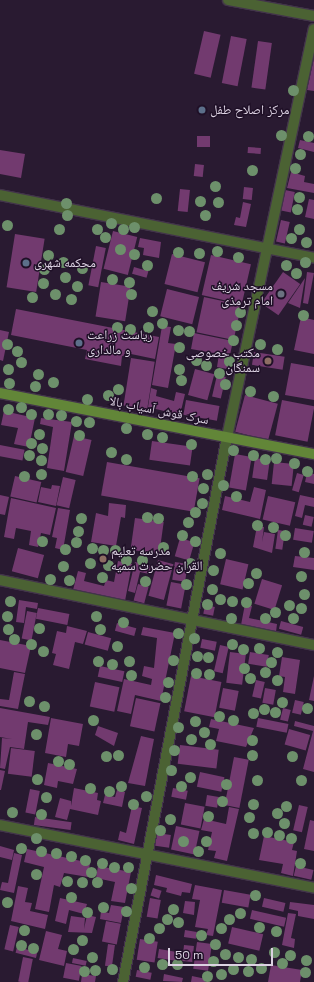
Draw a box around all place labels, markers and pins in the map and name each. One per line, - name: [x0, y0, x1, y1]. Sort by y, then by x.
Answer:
- place label: مرکز اصلاح طفل: [210, 102, 289, 118]
- marker: مرکز اصلاح طفل: [197, 105, 207, 115]
- place label: محکمه شهری: [34, 255, 96, 271]
- marker: محکمه شهری: [21, 258, 31, 268]
- place label: مسجد شریف امام ترمذی: [211, 279, 273, 310]
- marker: مسجد شریف امام ترمذی: [276, 289, 286, 299]
- place label: ریاست زراعت و مالداری: [87, 328, 153, 359]
- marker: ریاست زراعت و مالداری: [74, 338, 84, 348]
- place label: مکتب خصوصی سمنگان: [186, 346, 260, 377]
- marker: مکتب خصوصی سمنگان: [263, 356, 273, 366]
- place label: مدرسه تعلیم القران حضرت سمیه: [111, 544, 203, 575]
- marker: مدرسه تعلیم القران حضرت سمیه: [98, 554, 108, 564]

